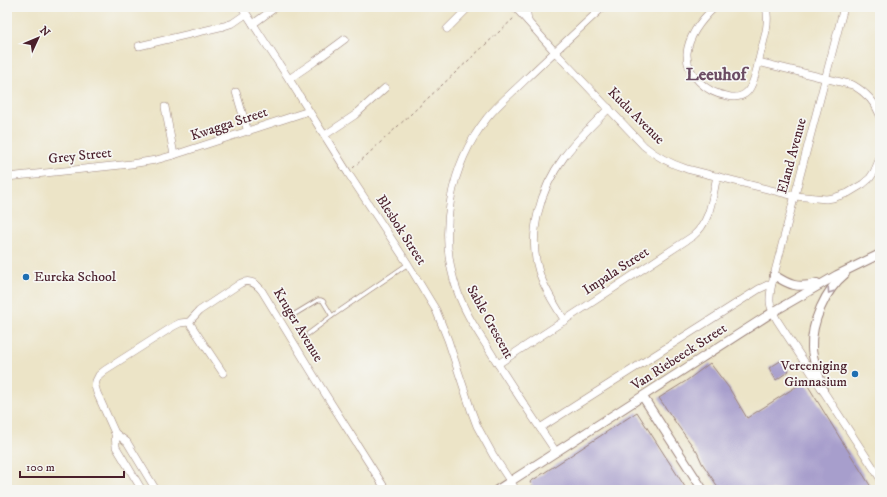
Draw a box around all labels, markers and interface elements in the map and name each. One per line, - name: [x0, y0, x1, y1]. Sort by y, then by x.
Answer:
- north arrow: [18, 18, 58, 58]
- text: N: [36, 24, 53, 40]
- district label: Leeuhof: [686, 64, 749, 86]
- street label: Kudu Avenue: [604, 84, 669, 149]
- street label: Kwagga Street: [188, 103, 270, 145]
- street label: Eland Avenue: [773, 116, 811, 196]
- street label: Grey Street: [47, 144, 113, 168]
- street label: Blesbok Street: [372, 192, 431, 269]
- street label: Impala Street: [579, 243, 653, 299]
- place label: Eureka School: [34, 268, 117, 286]
- marker: Eureka School: [21, 272, 31, 282]
- street label: Sable Crescent: [462, 282, 518, 362]
- street label: Kruger Avenue: [269, 285, 327, 365]
- one-way arrow: [828, 286, 835, 293]
- street label: Van Riebeeck Street: [627, 319, 731, 395]
- place label: Vereeniging Gimnasium: [780, 357, 847, 391]
- marker: Vereeniging Gimnasium: [850, 369, 860, 379]
- scale bar: [20, 453, 124, 479]
- text: 100 m: [26, 460, 55, 475]

